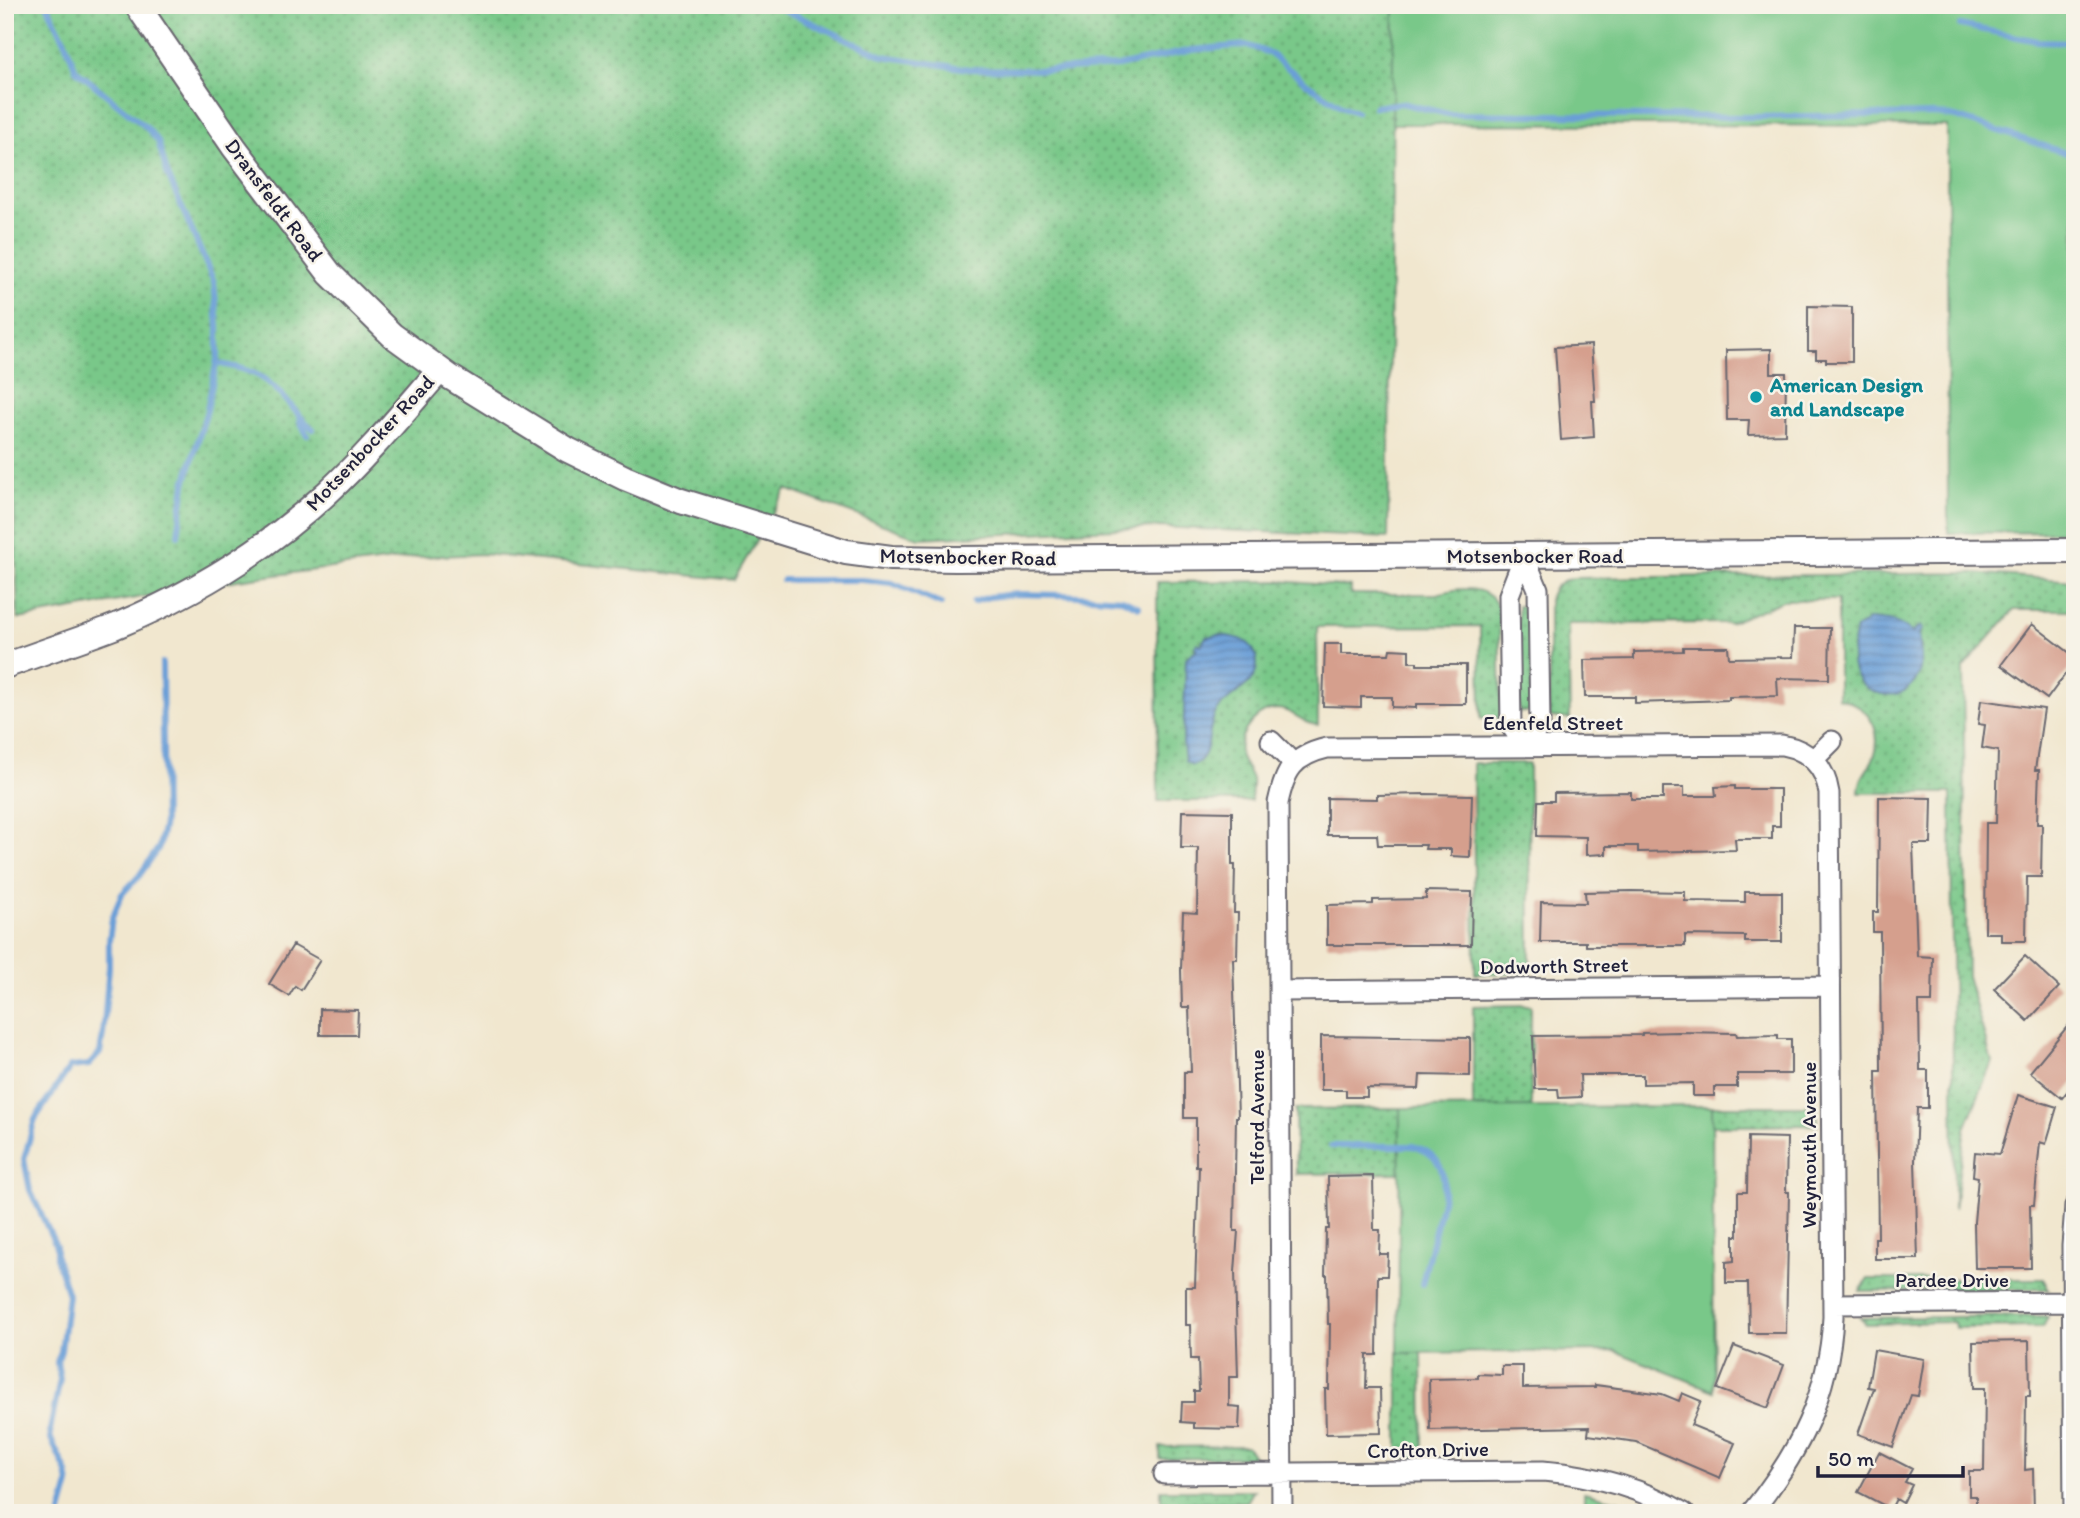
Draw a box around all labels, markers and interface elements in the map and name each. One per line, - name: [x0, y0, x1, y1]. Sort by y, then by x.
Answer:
- street label: Dransfeldt Road: [220, 133, 329, 266]
- street label: Motsenbocker Road: [300, 369, 439, 516]
- place label: American Design and Landscape: [1769, 372, 1923, 422]
- marker: American Design and Landscape: [1748, 389, 1764, 405]
- street label: Motsenbocker Road: [879, 542, 1057, 571]
- street label: Motsenbocker Road: [1447, 543, 1623, 568]
- street label: Edenfeld Street: [1483, 710, 1623, 735]
- street label: Dodworth Street: [1479, 952, 1629, 979]
- street label: Telford Avenue: [1244, 1049, 1269, 1185]
- street label: Weymouth Avenue: [1796, 1062, 1821, 1228]
- street label: Pardee Drive: [1895, 1267, 2009, 1292]
- scale bar: [1818, 1434, 1963, 1478]
- street label: Crofton Drive: [1367, 1436, 1489, 1463]
- text: 50 m: [1828, 1446, 1875, 1471]

